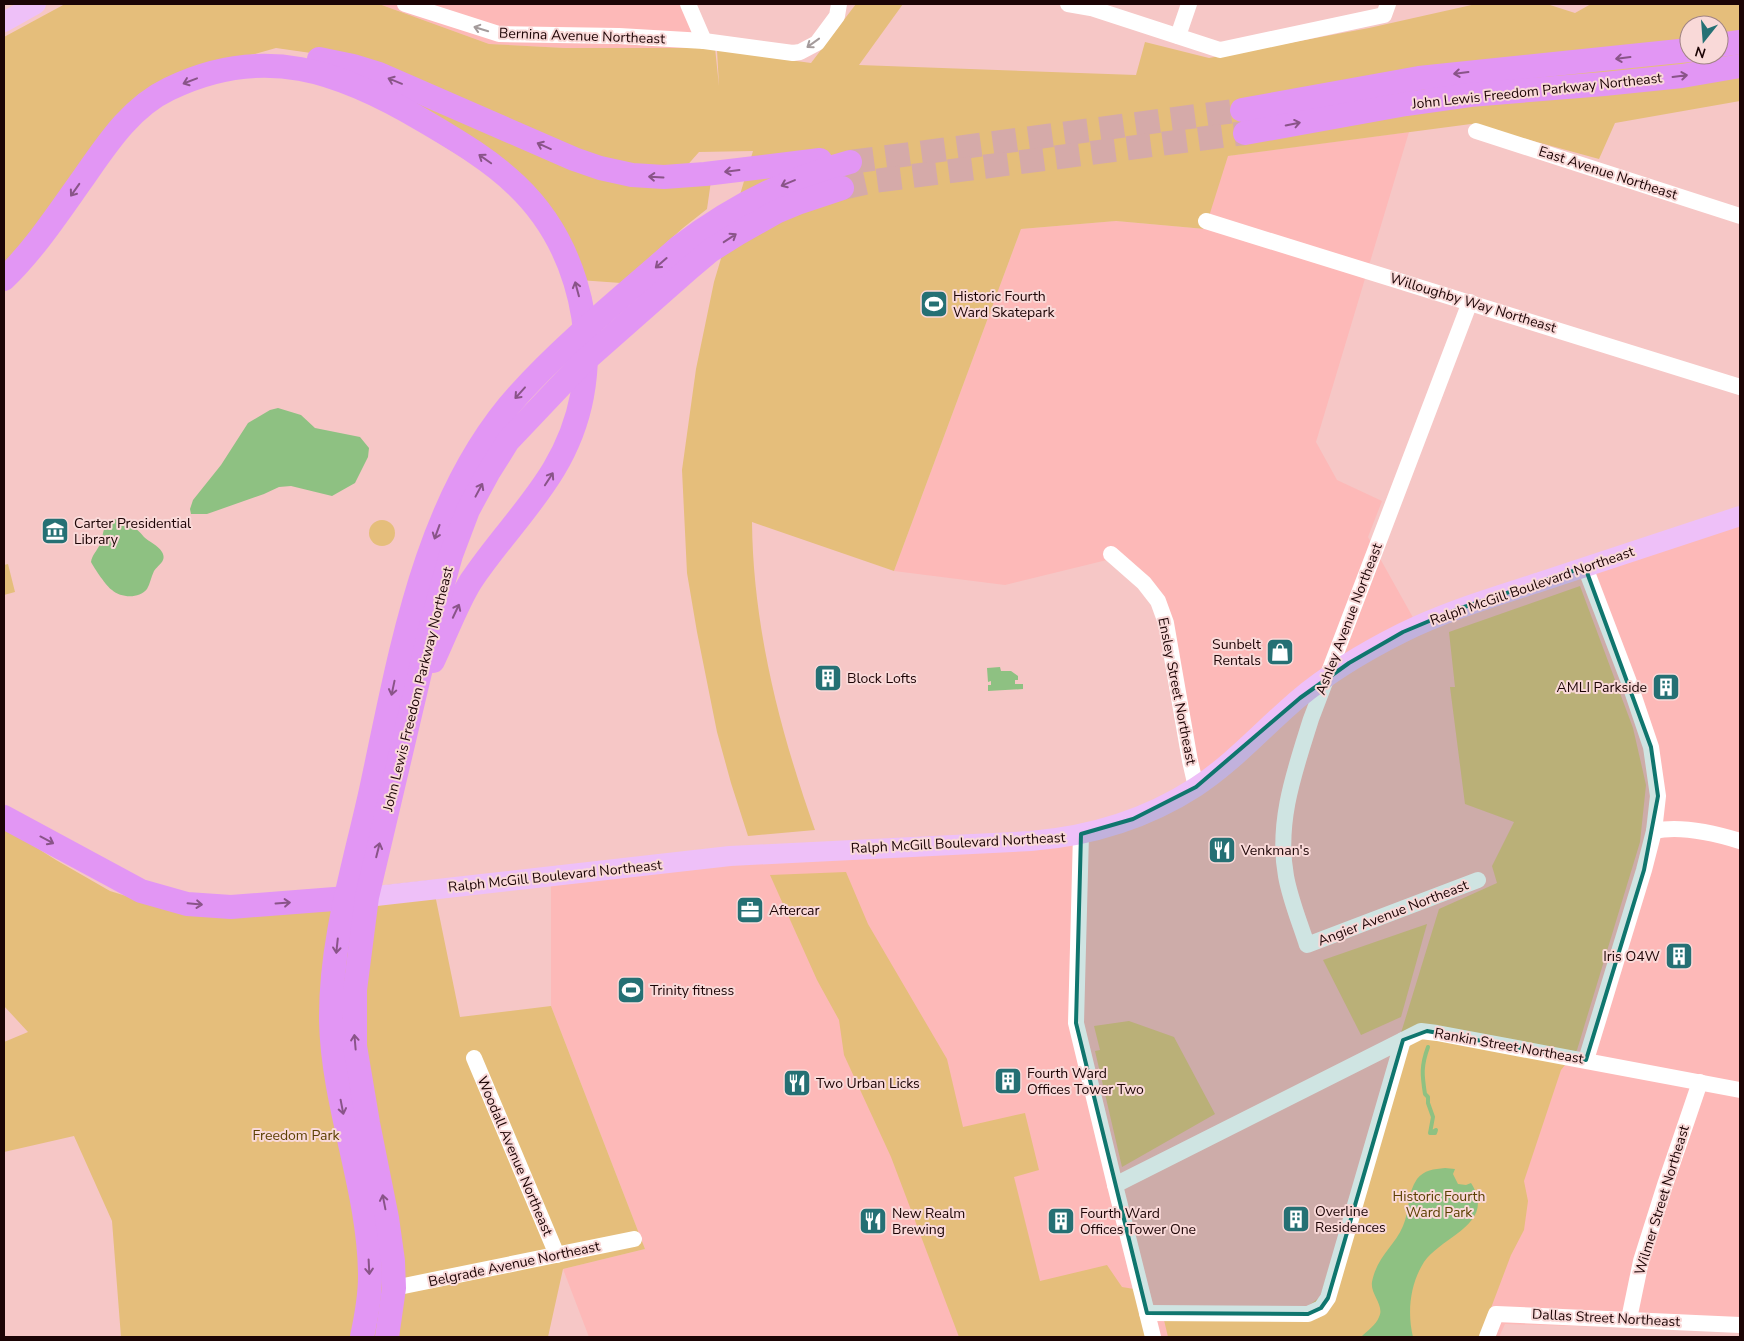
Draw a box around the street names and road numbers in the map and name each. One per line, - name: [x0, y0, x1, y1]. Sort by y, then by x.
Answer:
- street label: Bernina Avenue Northeast: [499, 24, 665, 48]
- street label: John Lewis Freedom Parkway Northeast: [1410, 68, 1663, 114]
- street label: East Avenue Northeast: [1536, 142, 1680, 204]
- street label: Willoughby Way Northeast: [1387, 269, 1559, 337]
- street label: Ashley Avenue Northeast: [1311, 540, 1387, 698]
- street label: Ralph McGill Boulevard Northeast: [1427, 542, 1637, 630]
- street label: John Lewis Freedom Parkway Northeast: [378, 565, 458, 814]
- street label: Ensley Street Northeast: [1153, 616, 1201, 766]
- street label: Ralph McGill Boulevard Northeast: [850, 828, 1066, 858]
- street label: Ralph McGill Boulevard Northeast: [447, 855, 663, 897]
- street label: Angier Avenue Northeast: [1315, 875, 1471, 950]
- street label: Rankin Street Northeast: [1433, 1024, 1585, 1068]
- street label: Woodall Avenue Northeast: [473, 1073, 557, 1239]
- street label: Wilmer Street Northeast: [1630, 1123, 1694, 1277]
- street label: Belgrade Avenue Northeast: [427, 1237, 602, 1291]
- street label: Dallas Street Northeast: [1531, 1305, 1681, 1331]

